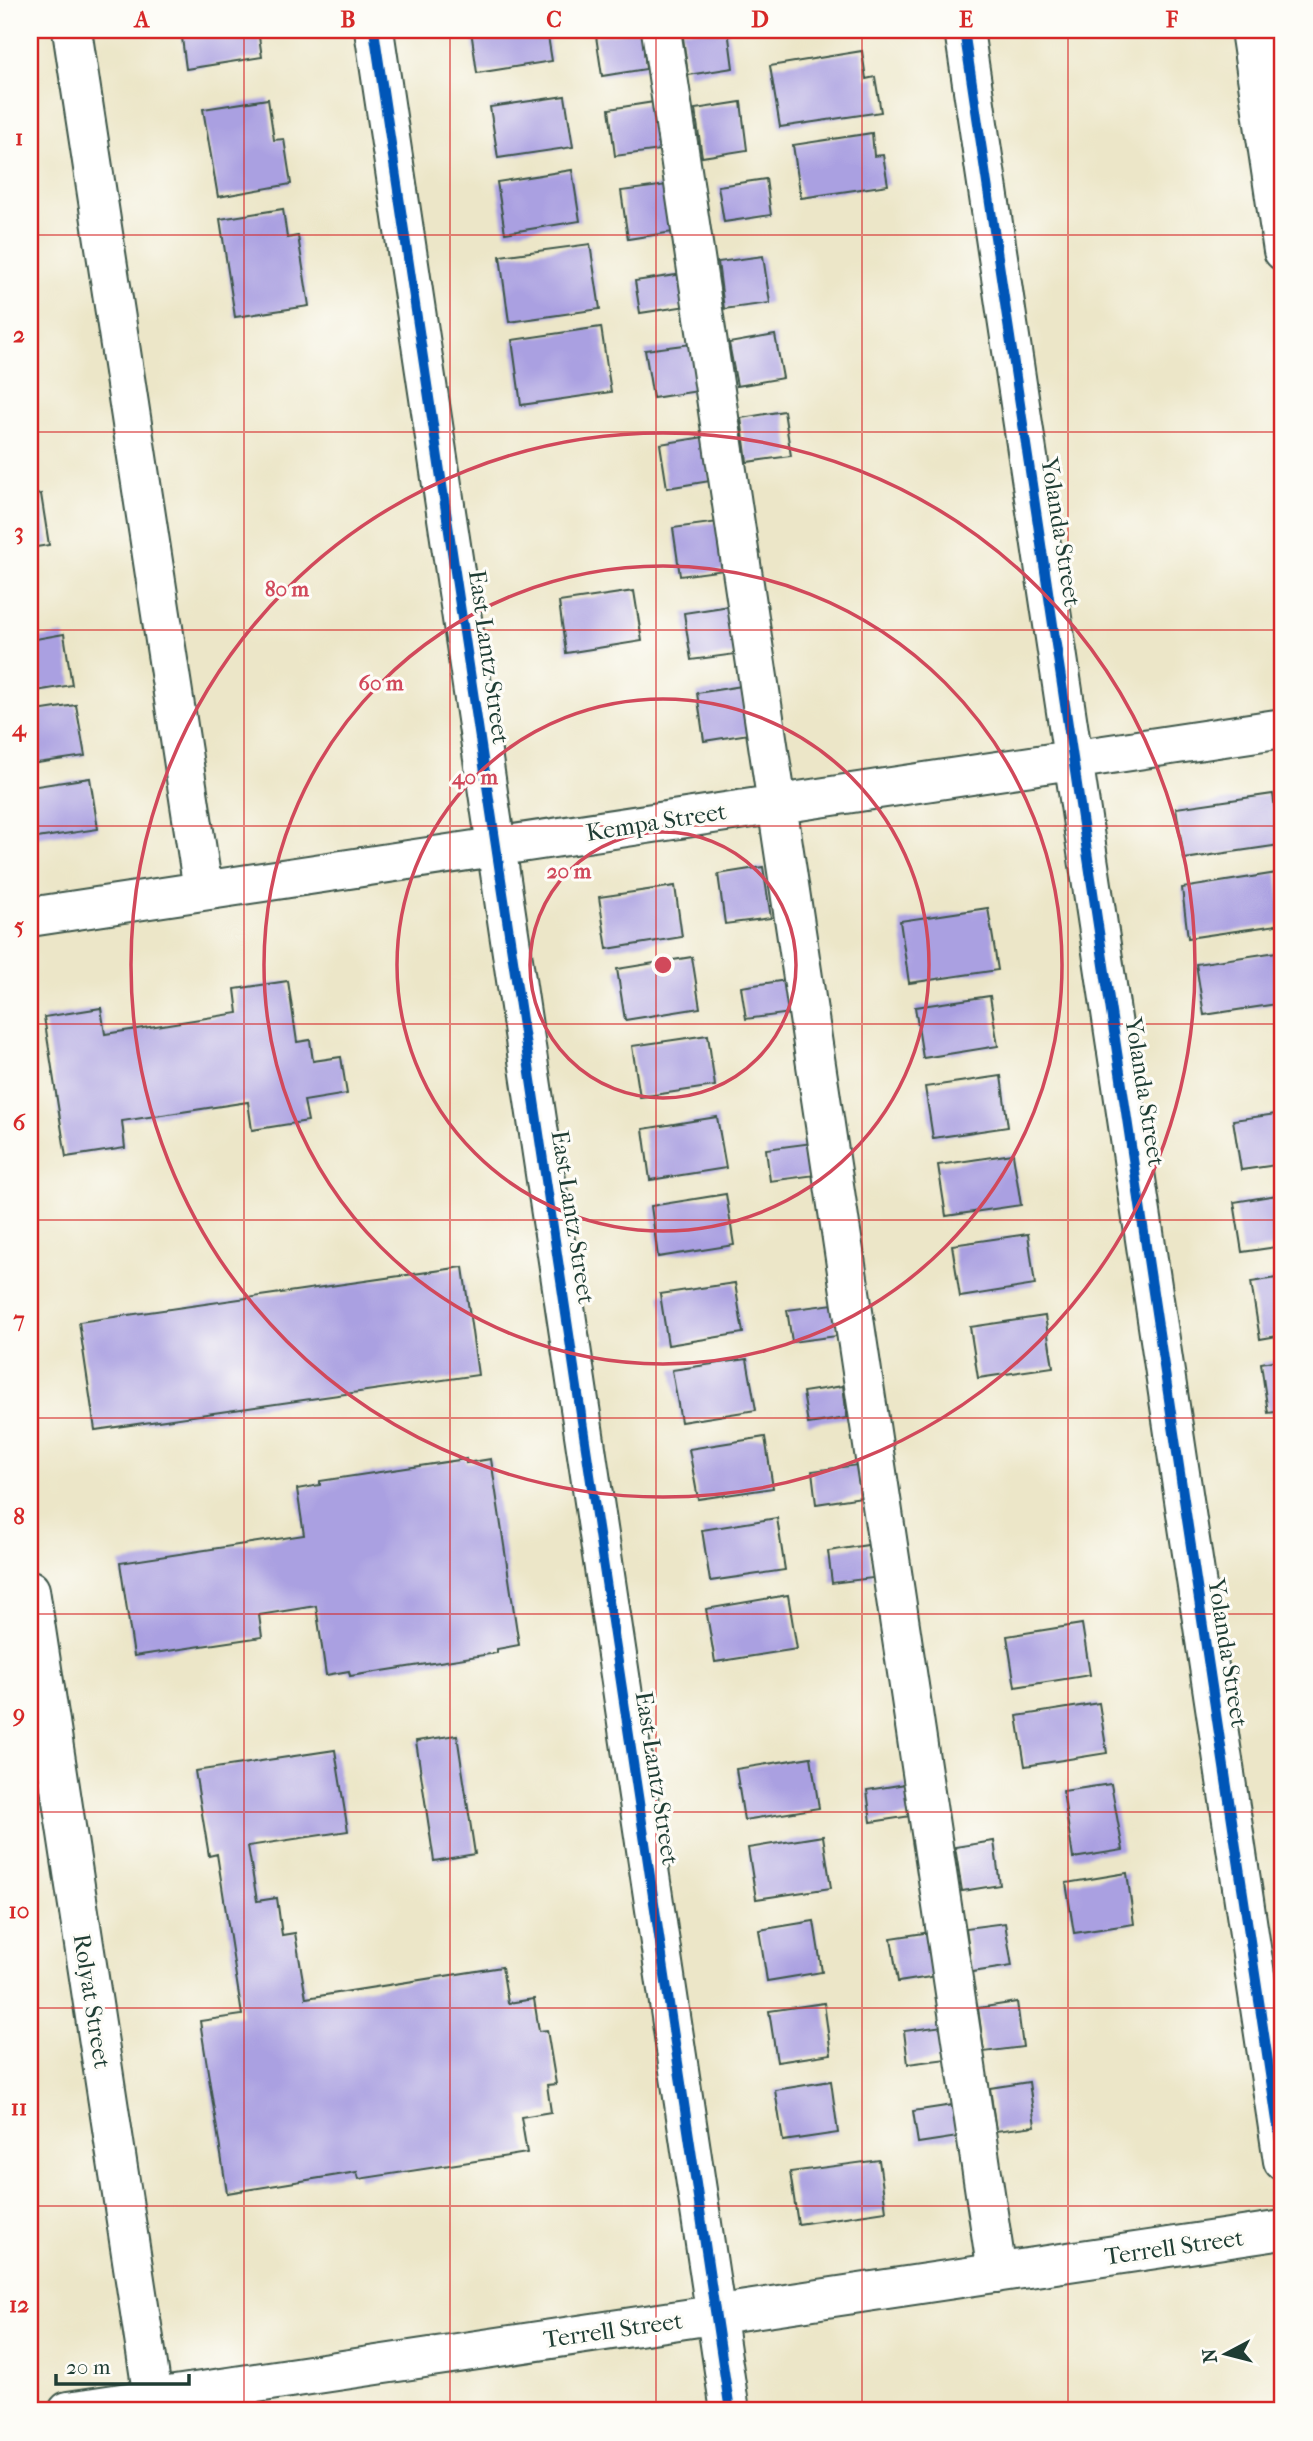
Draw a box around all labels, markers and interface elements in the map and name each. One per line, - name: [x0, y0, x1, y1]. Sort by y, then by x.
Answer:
- text: A: [133, 6, 151, 33]
- text: B: [341, 6, 356, 33]
- text: C: [546, 6, 562, 33]
- text: D: [751, 6, 769, 33]
- text: E: [959, 6, 973, 33]
- text: F: [1165, 6, 1179, 33]
- text: 1: [15, 124, 23, 151]
- text: 2: [13, 321, 25, 348]
- street label: Yolanda Street: [1035, 455, 1087, 609]
- text: 3: [14, 518, 24, 545]
- street label: East Lantz Street: [463, 568, 515, 746]
- text: 80 m: [265, 577, 310, 601]
- text: 60 m: [359, 671, 404, 695]
- text: 4: [11, 715, 27, 742]
- text: 40 m: [451, 765, 499, 790]
- street label: Kempa Street: [584, 797, 728, 847]
- text: 20 m: [547, 859, 592, 883]
- text: 5: [14, 912, 24, 939]
- centre of rings: [651, 953, 675, 977]
- street label: Yolanda Street: [1119, 1015, 1171, 1169]
- text: 6: [13, 1109, 26, 1136]
- street label: East Lantz Street: [545, 1128, 601, 1306]
- text: 7: [12, 1306, 25, 1333]
- text: 8: [13, 1503, 25, 1530]
- street label: Yolanda Street: [1202, 1576, 1254, 1730]
- street label: East Lantz Street: [629, 1689, 685, 1867]
- text: 9: [12, 1700, 25, 1727]
- text: 10: [9, 1897, 29, 1924]
- street label: Rolyat Street: [68, 1932, 117, 2071]
- text: 11: [11, 2094, 27, 2121]
- street label: Terrell Street: [1103, 2223, 1246, 2271]
- text: 12: [9, 2291, 29, 2318]
- street label: Terrell Street: [542, 2306, 685, 2354]
- north arrow: [1190, 2318, 1260, 2388]
- scale bar: [56, 2343, 189, 2387]
- text: N: [1198, 2347, 1222, 2364]
- text: 20 m: [66, 2355, 111, 2379]

